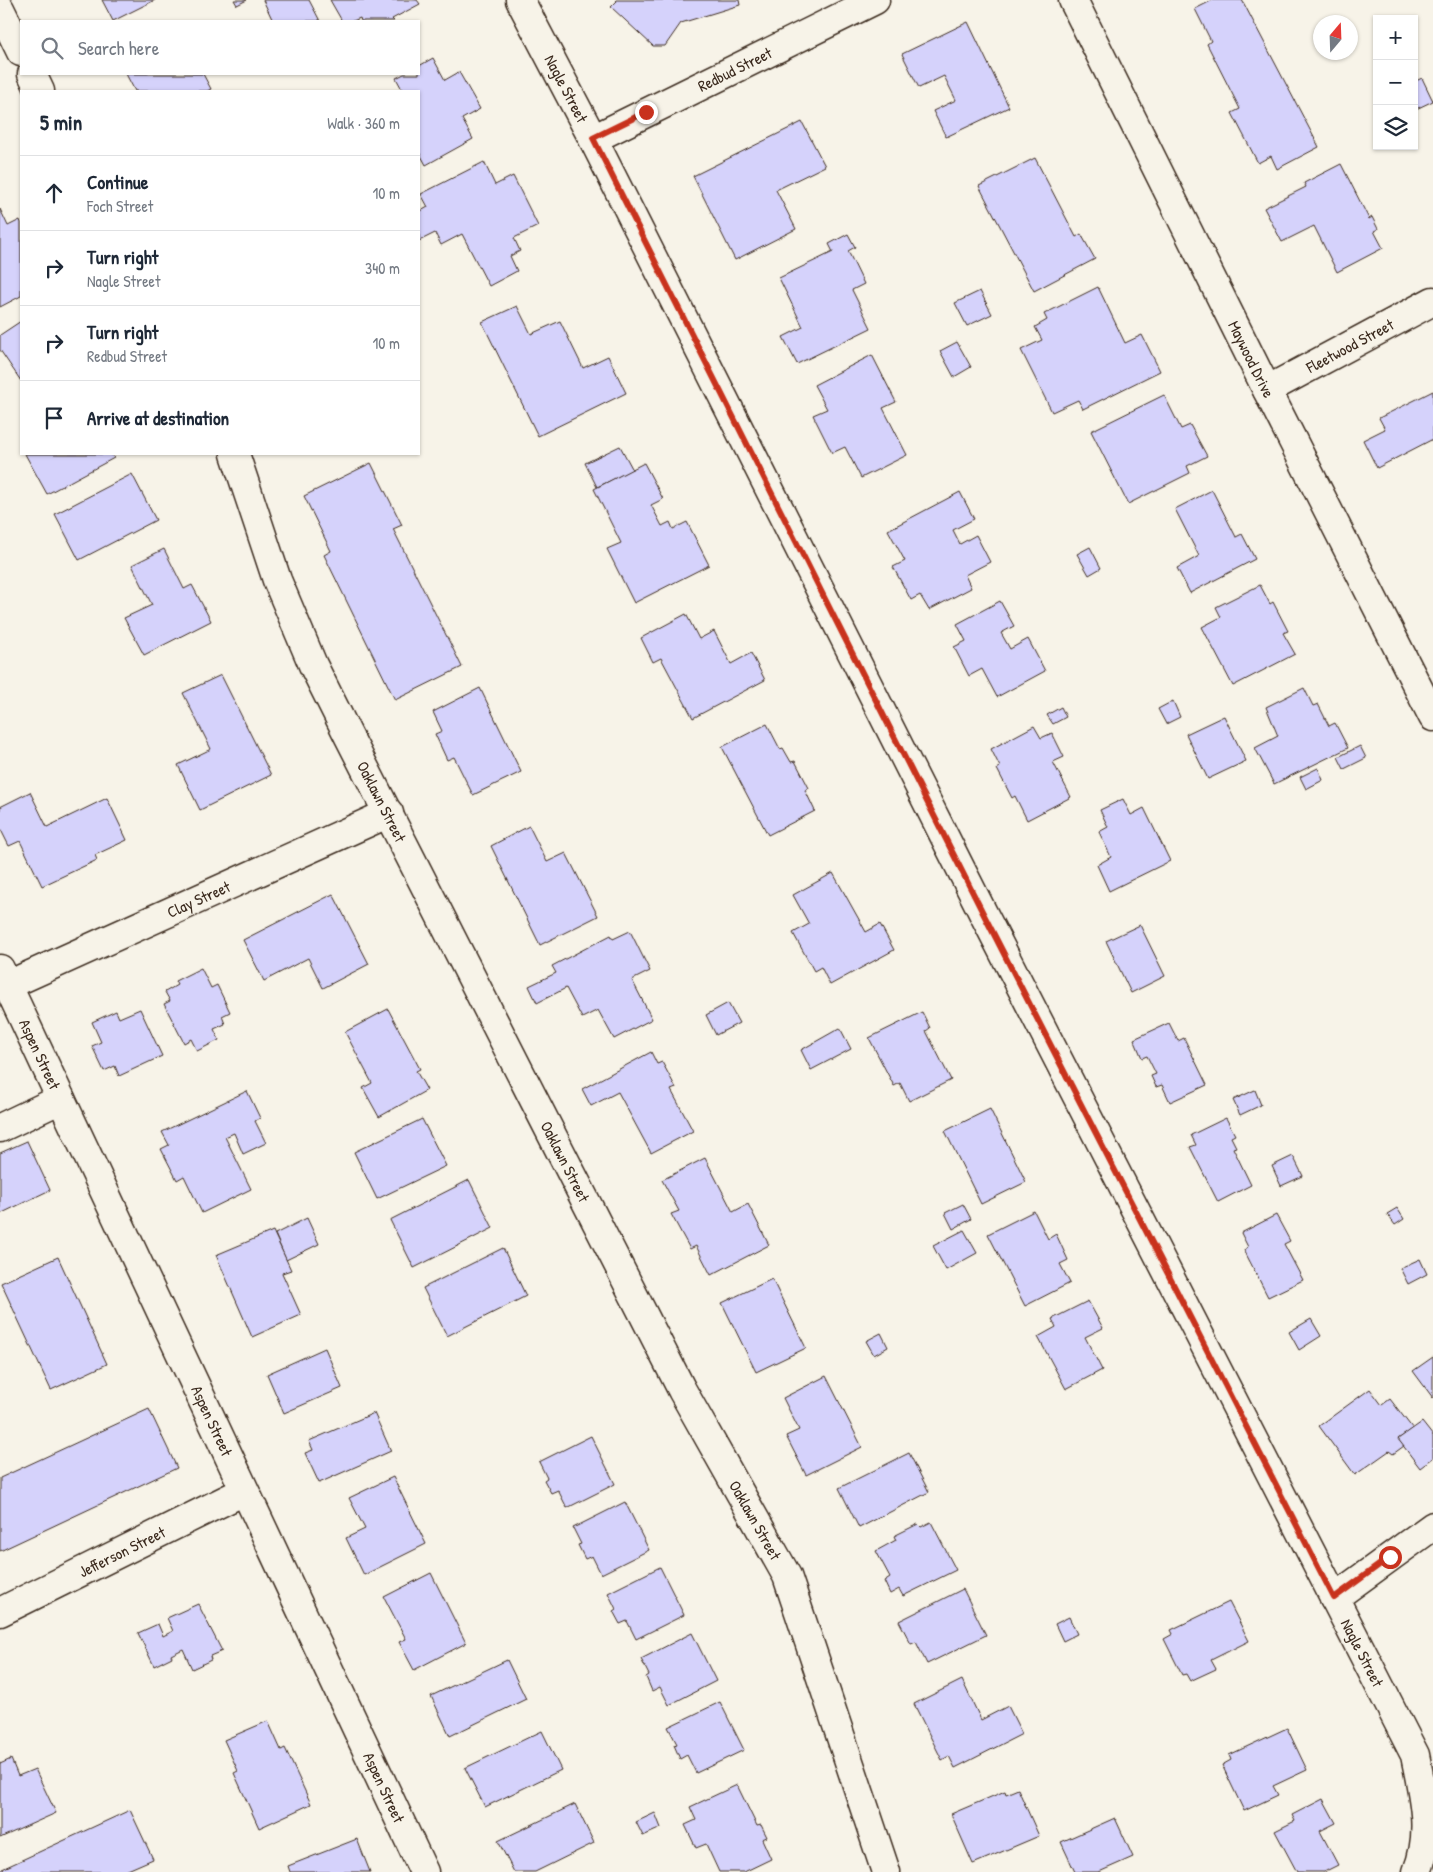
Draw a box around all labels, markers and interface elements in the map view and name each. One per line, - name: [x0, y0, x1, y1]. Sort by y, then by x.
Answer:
- north arrow: [1313, 15, 1358, 60]
- map controls: [1373, 15, 1418, 150]
- button: +: [1373, 15, 1418, 60]
- search box: [20, 20, 420, 75]
- icon: search: [38, 34, 66, 62]
- text: Search here: [78, 35, 159, 61]
- street label: Redbud Street: [694, 41, 776, 97]
- street label: Nagle Street: [540, 51, 594, 127]
- button: −: [1373, 60, 1418, 105]
- route end: [635, 101, 658, 124]
- button: layers: [1373, 105, 1418, 150]
- text: 5 min: [40, 108, 82, 137]
- text: Walk · 360 m: [327, 112, 400, 134]
- text: Continue: [87, 169, 148, 195]
- icon: ahead: [40, 179, 68, 207]
- text: 10 m: [372, 182, 400, 204]
- text: Foch Street: [87, 195, 153, 217]
- text: Turn right: [87, 244, 158, 270]
- icon: right: [40, 254, 68, 282]
- text: 340 m: [365, 257, 400, 279]
- text: Nagle Street: [87, 270, 160, 292]
- street label: Fleetwood Street: [1301, 313, 1398, 378]
- street label: Maywood Drive: [1223, 317, 1280, 402]
- text: Turn right: [87, 319, 158, 345]
- icon: right: [40, 329, 68, 357]
- text: 10 m: [372, 332, 400, 354]
- text: Redbud Street: [87, 345, 167, 367]
- icon: arrive: [40, 404, 68, 432]
- text: Arrive at destination: [87, 405, 229, 431]
- street label: Oaklawn Street: [352, 757, 412, 846]
- street label: Clay Street: [163, 875, 234, 923]
- street label: Aspen Street: [14, 1015, 66, 1093]
- street label: Oaklawn Street: [536, 1117, 595, 1206]
- street label: Aspen Street: [186, 1382, 238, 1460]
- street label: Oaklawn Street: [724, 1476, 787, 1564]
- street label: Jefferson Street: [75, 1521, 169, 1582]
- route start: [1379, 1546, 1402, 1569]
- street label: Nagle Street: [1336, 1615, 1389, 1691]
- street label: Aspen Street: [358, 1748, 410, 1827]

